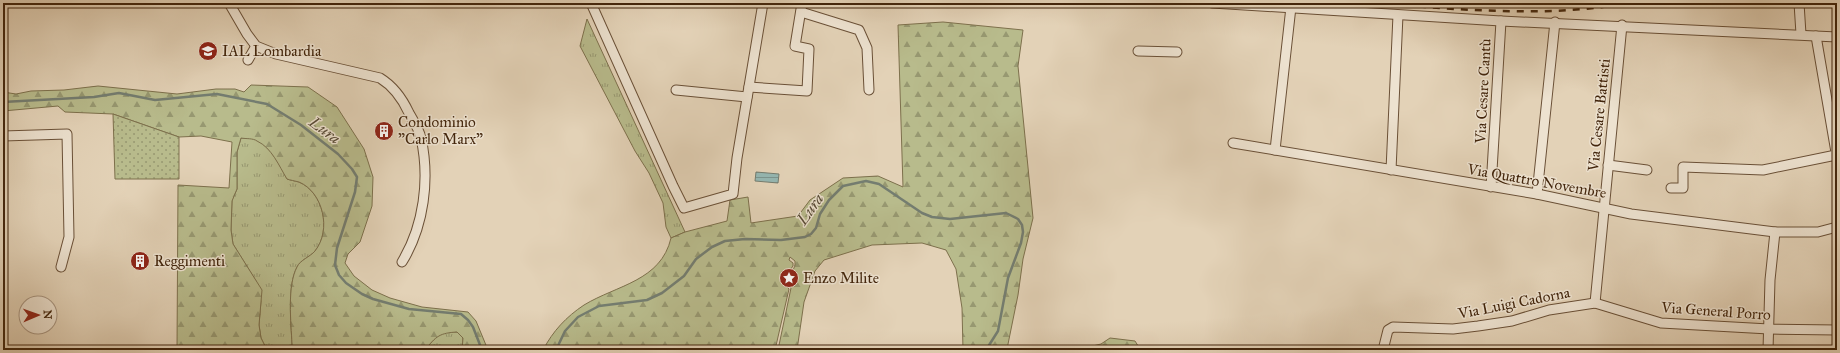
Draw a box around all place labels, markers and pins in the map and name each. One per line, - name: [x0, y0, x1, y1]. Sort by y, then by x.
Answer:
- school or university icon: IAL Lombardia: [197, 40, 219, 62]
- place label: IAL Lombardia: [222, 42, 322, 60]
- place label: Condominio "Carlo Marx": [398, 113, 483, 148]
- building icon: Condominio "Carlo Marx": [373, 120, 395, 142]
- building icon: Reggimenti: [129, 250, 151, 272]
- place label: Reggimenti: [154, 252, 225, 270]
- place icon: Enzo Milite: [778, 267, 800, 289]
- place label: Enzo Milite: [803, 269, 879, 287]

